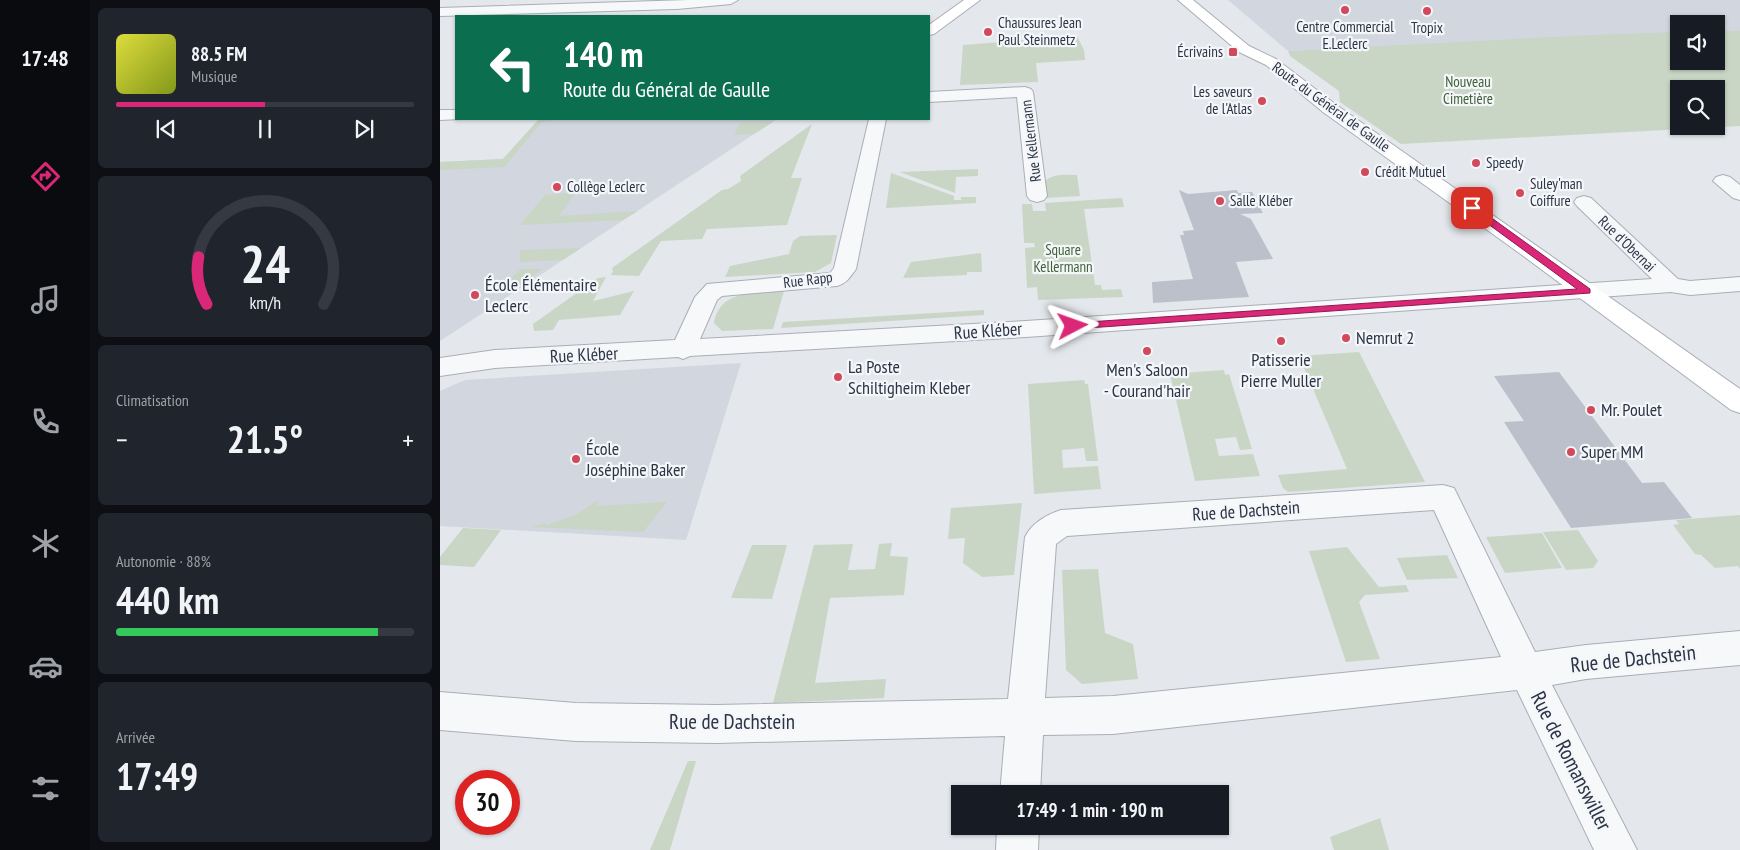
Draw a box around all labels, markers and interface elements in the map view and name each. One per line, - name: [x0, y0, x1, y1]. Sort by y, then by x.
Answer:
- marker: Centre Commercial E.Leclerc: [1339, 4, 1351, 16]
- marker: Tropix: [1421, 5, 1433, 17]
- place label: Chaussures Jean Paul Steinmetz: [998, 13, 1082, 49]
- map controls: [1670, 15, 1725, 135]
- button: sound: [1670, 15, 1725, 70]
- place label: Centre Commercial E.Leclerc: [1296, 17, 1394, 53]
- place label: Tropix: [1411, 18, 1443, 37]
- marker: Chaussures Jean Paul Steinmetz: [982, 26, 994, 38]
- text: 140 m: [563, 31, 644, 77]
- icon: left: [480, 35, 545, 100]
- text: 88.5 FM: [191, 42, 247, 66]
- place label: Écrivains: [1177, 42, 1223, 61]
- text: 17:48: [21, 44, 69, 72]
- marker: Écrivains: [1227, 46, 1239, 58]
- street label: Route du Général de Gaulle: [1269, 57, 1394, 156]
- text: Musique: [191, 66, 237, 86]
- park label: Nouveau Cimetière: [1443, 72, 1493, 108]
- text: Route du Général de Gaulle: [563, 75, 770, 103]
- button: search: [1670, 80, 1725, 135]
- place label: Les saveurs de l'Atlas: [1193, 82, 1252, 118]
- marker: Les saveurs de l'Atlas: [1256, 95, 1268, 107]
- street label: Rue Kellermann: [1016, 99, 1045, 183]
- icon: previous: [152, 115, 180, 143]
- icon: pause: [251, 115, 279, 143]
- icon: next: [350, 115, 378, 143]
- place label: Speedy: [1486, 153, 1524, 172]
- marker: Speedy: [1470, 157, 1482, 169]
- icon: directions: [28, 159, 63, 194]
- place label: Crédit Mutuel: [1375, 162, 1446, 181]
- marker: Crédit Mutuel: [1359, 166, 1371, 178]
- place label: Suley'man Coiffure: [1530, 174, 1582, 210]
- place label: Collège Leclerc: [567, 177, 646, 196]
- marker: Collège Leclerc: [551, 181, 563, 193]
- pin: [1451, 187, 1493, 229]
- marker: Suley'man Coiffure: [1514, 187, 1526, 199]
- place label: Salle Kléber: [1230, 191, 1294, 210]
- icon: arrive: [1458, 194, 1486, 222]
- marker: Salle Kléber: [1214, 195, 1226, 207]
- street label: Rue d'Obernai: [1595, 212, 1660, 276]
- text: 24: [240, 230, 290, 297]
- park label: Square Kellermann: [1033, 240, 1093, 276]
- street label: Rue Rapp: [782, 267, 834, 292]
- place label: École Élémentaire Leclerc: [485, 273, 597, 317]
- icon: music: [28, 282, 63, 317]
- marker: École Élémentaire Leclerc: [469, 289, 481, 301]
- text: km/h: [249, 291, 281, 314]
- position arrow: [1046, 299, 1098, 351]
- street label: Rue Kléber: [953, 317, 1023, 344]
- place label: Nemrut 2: [1356, 326, 1414, 349]
- marker: Nemrut 2: [1340, 332, 1352, 344]
- marker: Patisserie Pierre Muller: [1275, 335, 1287, 347]
- street label: Rue Kléber: [549, 341, 619, 368]
- marker: Men's Saloon - Courand'hair: [1141, 345, 1153, 357]
- place label: Patisserie Pierre Muller: [1241, 348, 1321, 392]
- place label: La Poste Schiltigheim Kleber: [848, 355, 970, 399]
- place label: Men's Saloon - Courand'hair: [1104, 358, 1190, 402]
- marker: La Poste Schiltigheim Kleber: [832, 371, 844, 383]
- text: Climatisation: [116, 390, 189, 410]
- place label: Mr. Poulet: [1601, 398, 1662, 421]
- icon: phone: [28, 404, 63, 439]
- marker: Mr. Poulet: [1585, 404, 1597, 416]
- text: 21.5°: [227, 414, 303, 463]
- text: −: [116, 421, 128, 458]
- text: +: [402, 421, 414, 458]
- place label: École Joséphine Baker: [585, 437, 685, 481]
- place label: Super MM: [1581, 440, 1643, 463]
- marker: Super MM: [1565, 446, 1577, 458]
- marker: École Joséphine Baker: [570, 453, 582, 465]
- street label: Rue de Dachstein: [1191, 495, 1301, 526]
- icon: climate: [28, 526, 63, 561]
- text: Autonomie · 88%: [116, 551, 211, 571]
- text: 440 km: [116, 575, 219, 624]
- street label: Rue de Dachstein: [1569, 638, 1697, 679]
- icon: car: [28, 649, 63, 684]
- street label: Rue de Romanswiller: [1525, 687, 1618, 835]
- street label: Rue de Dachstein: [669, 708, 795, 735]
- text: Arrivée: [116, 727, 155, 747]
- text: 17:49: [116, 751, 198, 800]
- speed limit sign: 30: [455, 770, 520, 835]
- icon: filters: [28, 771, 63, 806]
- text: 17:49 · 1 min · 190 m: [1017, 798, 1163, 822]

